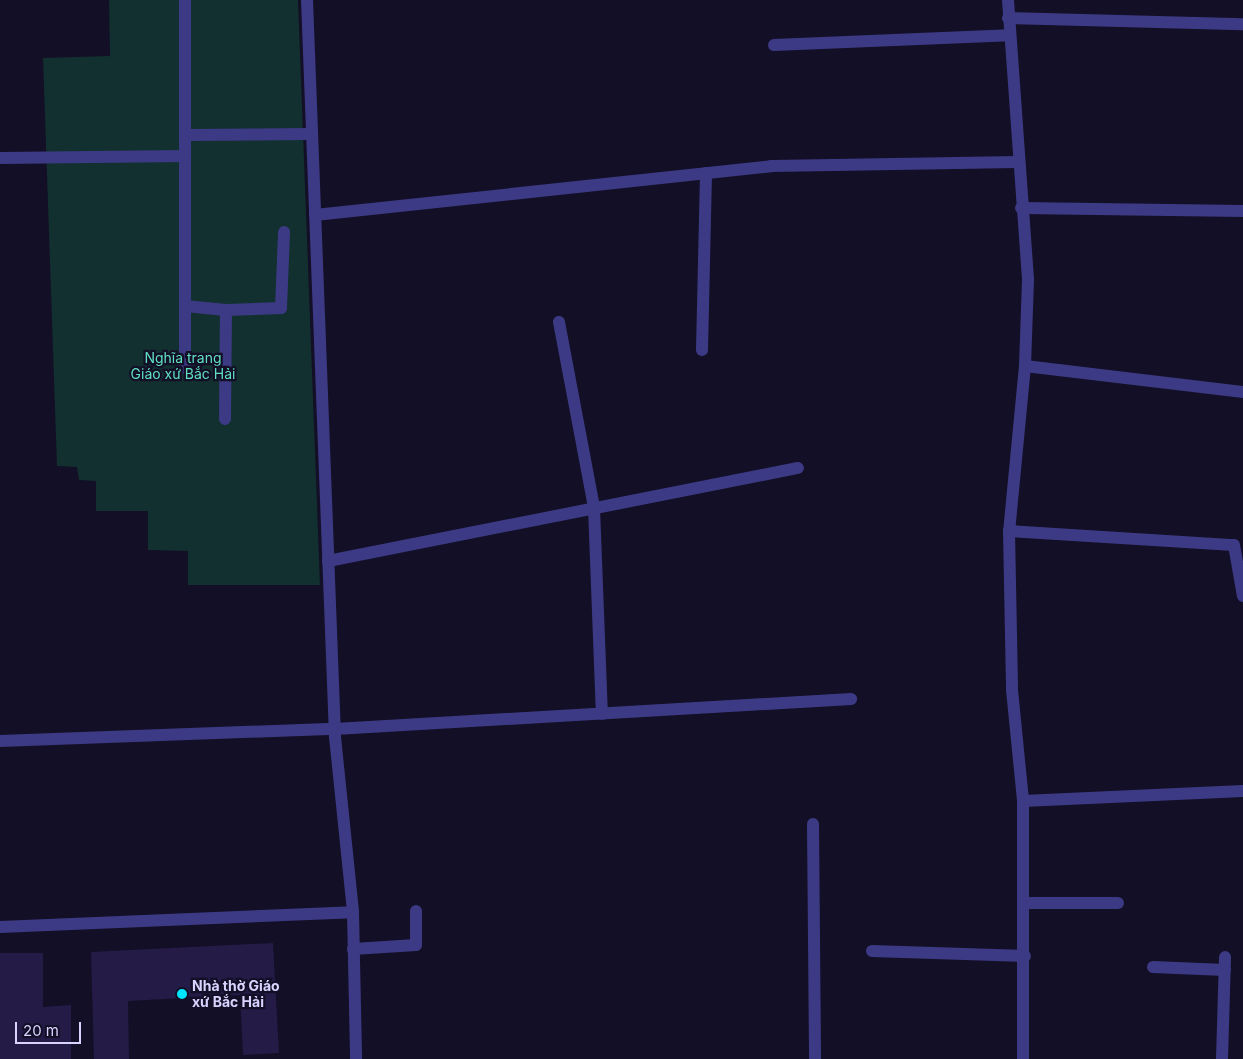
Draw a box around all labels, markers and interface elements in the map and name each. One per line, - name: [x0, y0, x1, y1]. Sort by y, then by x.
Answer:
- park label: Nghĩa trang Giáo xứ Bắc Hải: [131, 350, 235, 382]
- place label: Nhà thờ Giáo xứ Bắc Hải: [192, 978, 280, 1010]
- marker: Nhà thờ Giáo xứ Bắc Hải: [176, 988, 188, 1000]
- scale bar: [18, 1012, 84, 1044]
- text: 20 m: [23, 1021, 59, 1040]

